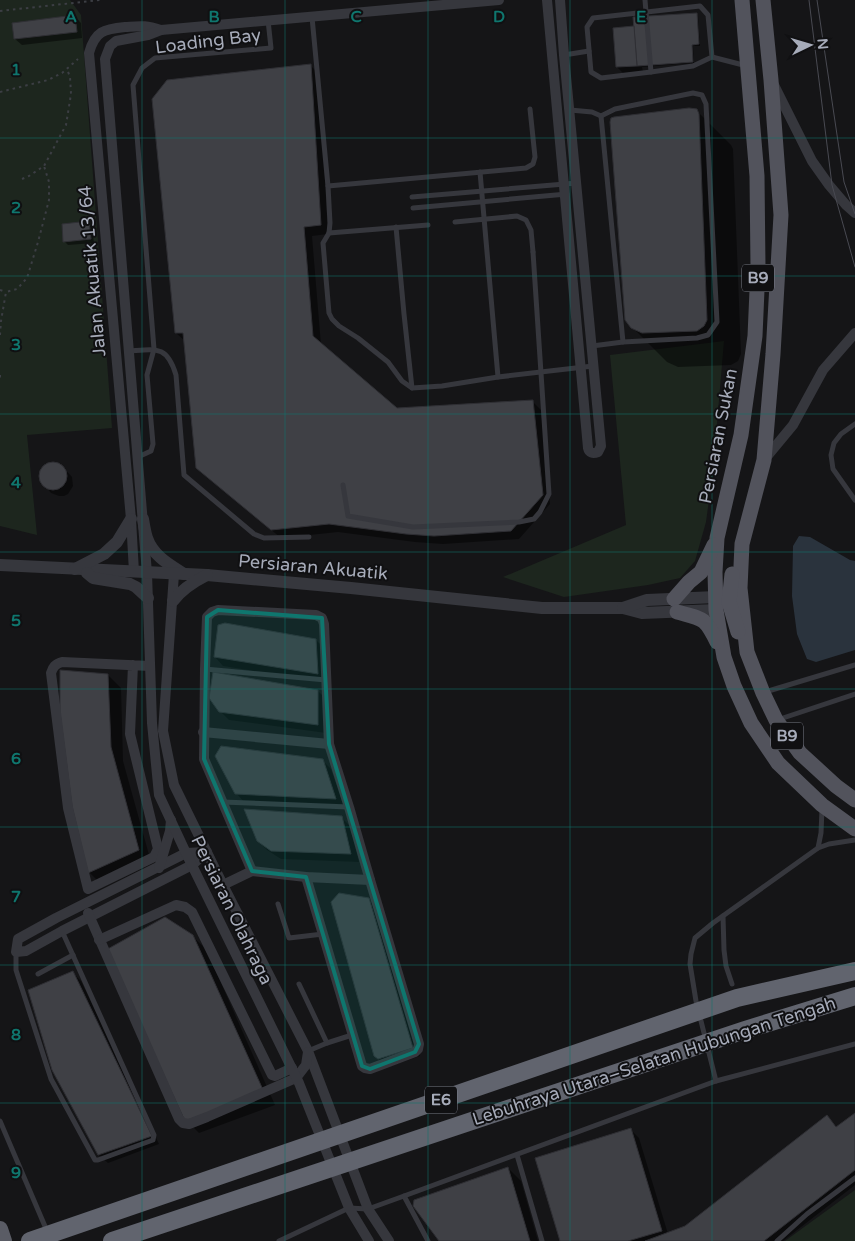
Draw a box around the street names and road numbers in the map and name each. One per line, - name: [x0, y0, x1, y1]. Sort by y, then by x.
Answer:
- street label: Loading Bay: [154, 24, 262, 58]
- street label: Jalan Akuatik 13/64: [74, 184, 110, 358]
- road number: B9: [742, 264, 774, 292]
- street label: Persiaran Sukan: [694, 366, 742, 506]
- street label: Persiaran Akuatik: [237, 550, 389, 585]
- road number: B9: [771, 722, 803, 749]
- street label: Persiaran Olahraga: [186, 832, 278, 988]
- street label: Lebuhraya Utara–Selatan Hubungan Tengah: [469, 992, 839, 1130]
- road number: E6: [425, 1086, 457, 1114]

